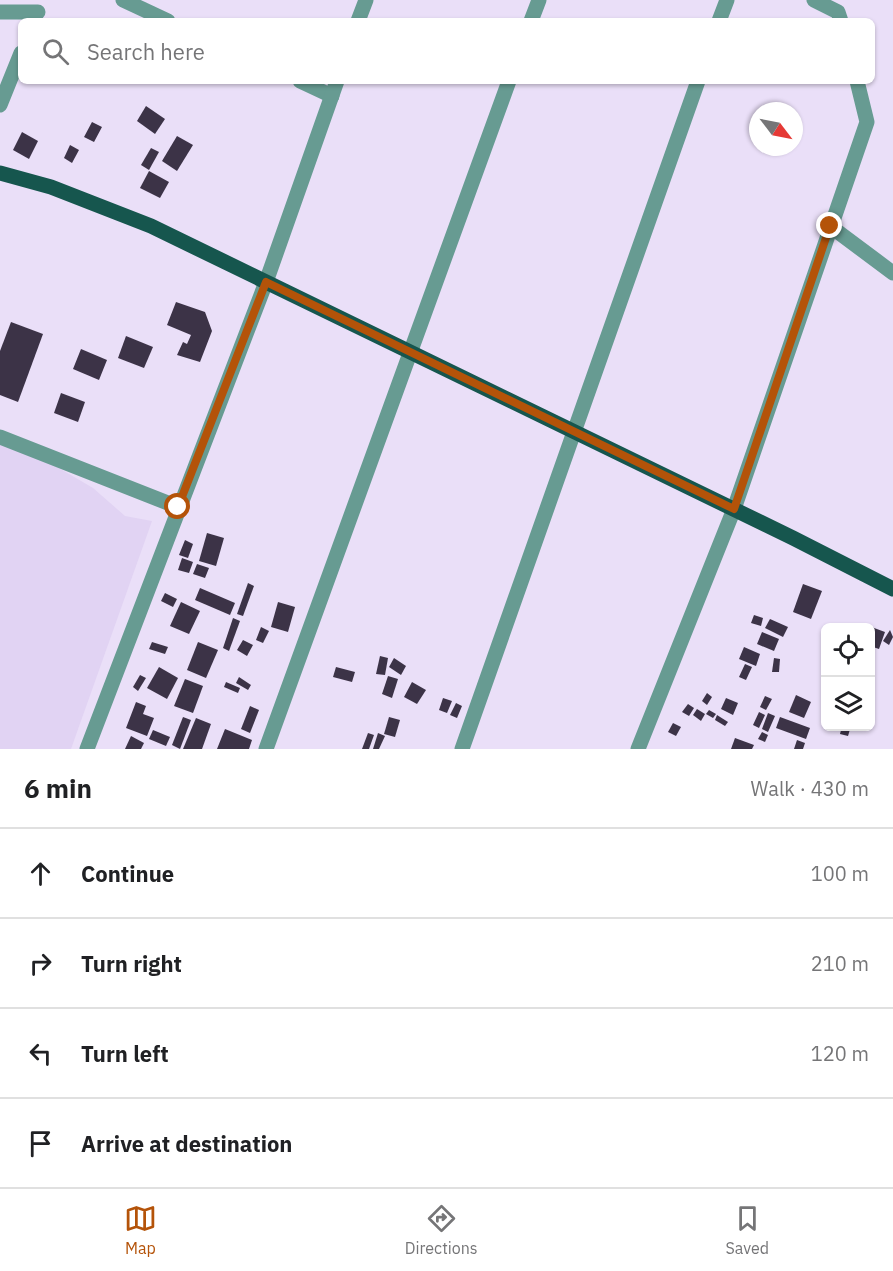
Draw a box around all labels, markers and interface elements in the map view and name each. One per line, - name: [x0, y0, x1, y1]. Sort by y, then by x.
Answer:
- search box: [18, 18, 875, 84]
- icon: search: [39, 35, 72, 68]
- text: Search here: [87, 37, 205, 66]
- north arrow: [749, 102, 803, 156]
- route end: [816, 212, 842, 238]
- route start: [164, 493, 190, 519]
- map controls: [821, 623, 875, 731]
- button: locate: [821, 623, 875, 677]
- button: layers: [821, 677, 875, 731]
- text: 6 min: [24, 771, 92, 805]
- text: Walk · 430 m: [751, 775, 869, 802]
- icon: ahead: [24, 857, 57, 890]
- text: Continue: [81, 859, 174, 888]
- text: 100 m: [811, 860, 869, 887]
- icon: right: [24, 947, 57, 980]
- text: Turn right: [81, 949, 182, 978]
- text: 210 m: [811, 950, 869, 977]
- icon: left: [24, 1037, 57, 1070]
- text: Turn left: [81, 1039, 169, 1068]
- text: 120 m: [811, 1040, 869, 1067]
- icon: arrive: [24, 1127, 57, 1160]
- text: Arrive at destination: [81, 1129, 292, 1158]
- tab: Map: [124, 1202, 157, 1258]
- tab: Directions: [405, 1202, 478, 1258]
- tab: Saved: [726, 1202, 769, 1258]

